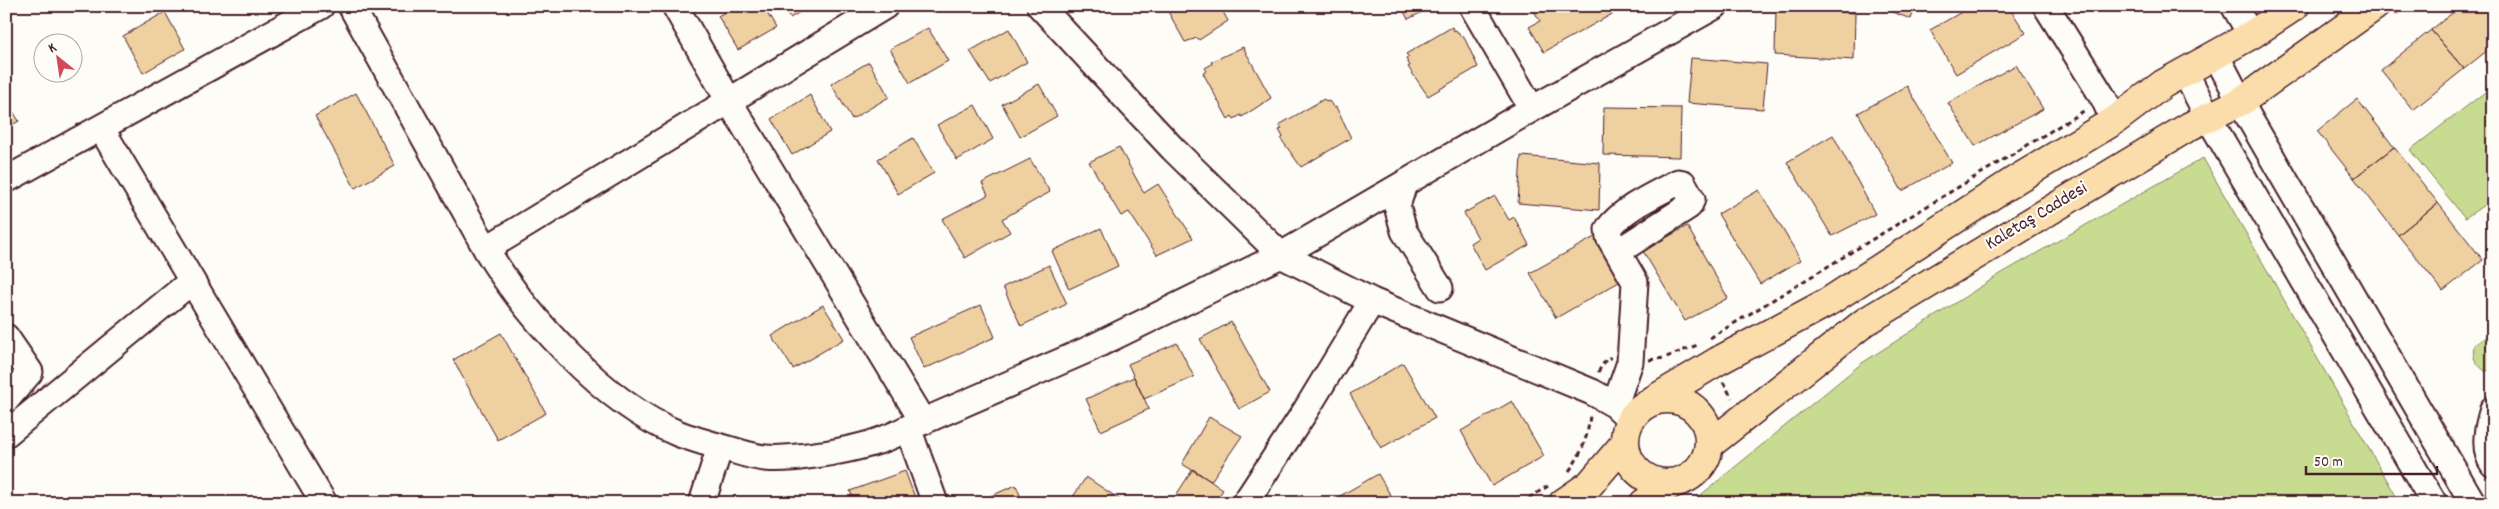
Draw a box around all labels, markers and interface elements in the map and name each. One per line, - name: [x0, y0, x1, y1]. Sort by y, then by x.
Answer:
- north arrow: [32, 32, 82, 82]
- text: K: [45, 38, 61, 59]
- street label: Kaletaş Caddesi: [1981, 176, 2094, 258]
- scale bar: [2306, 444, 2438, 476]
- text: 50 m: [2314, 452, 2343, 474]

